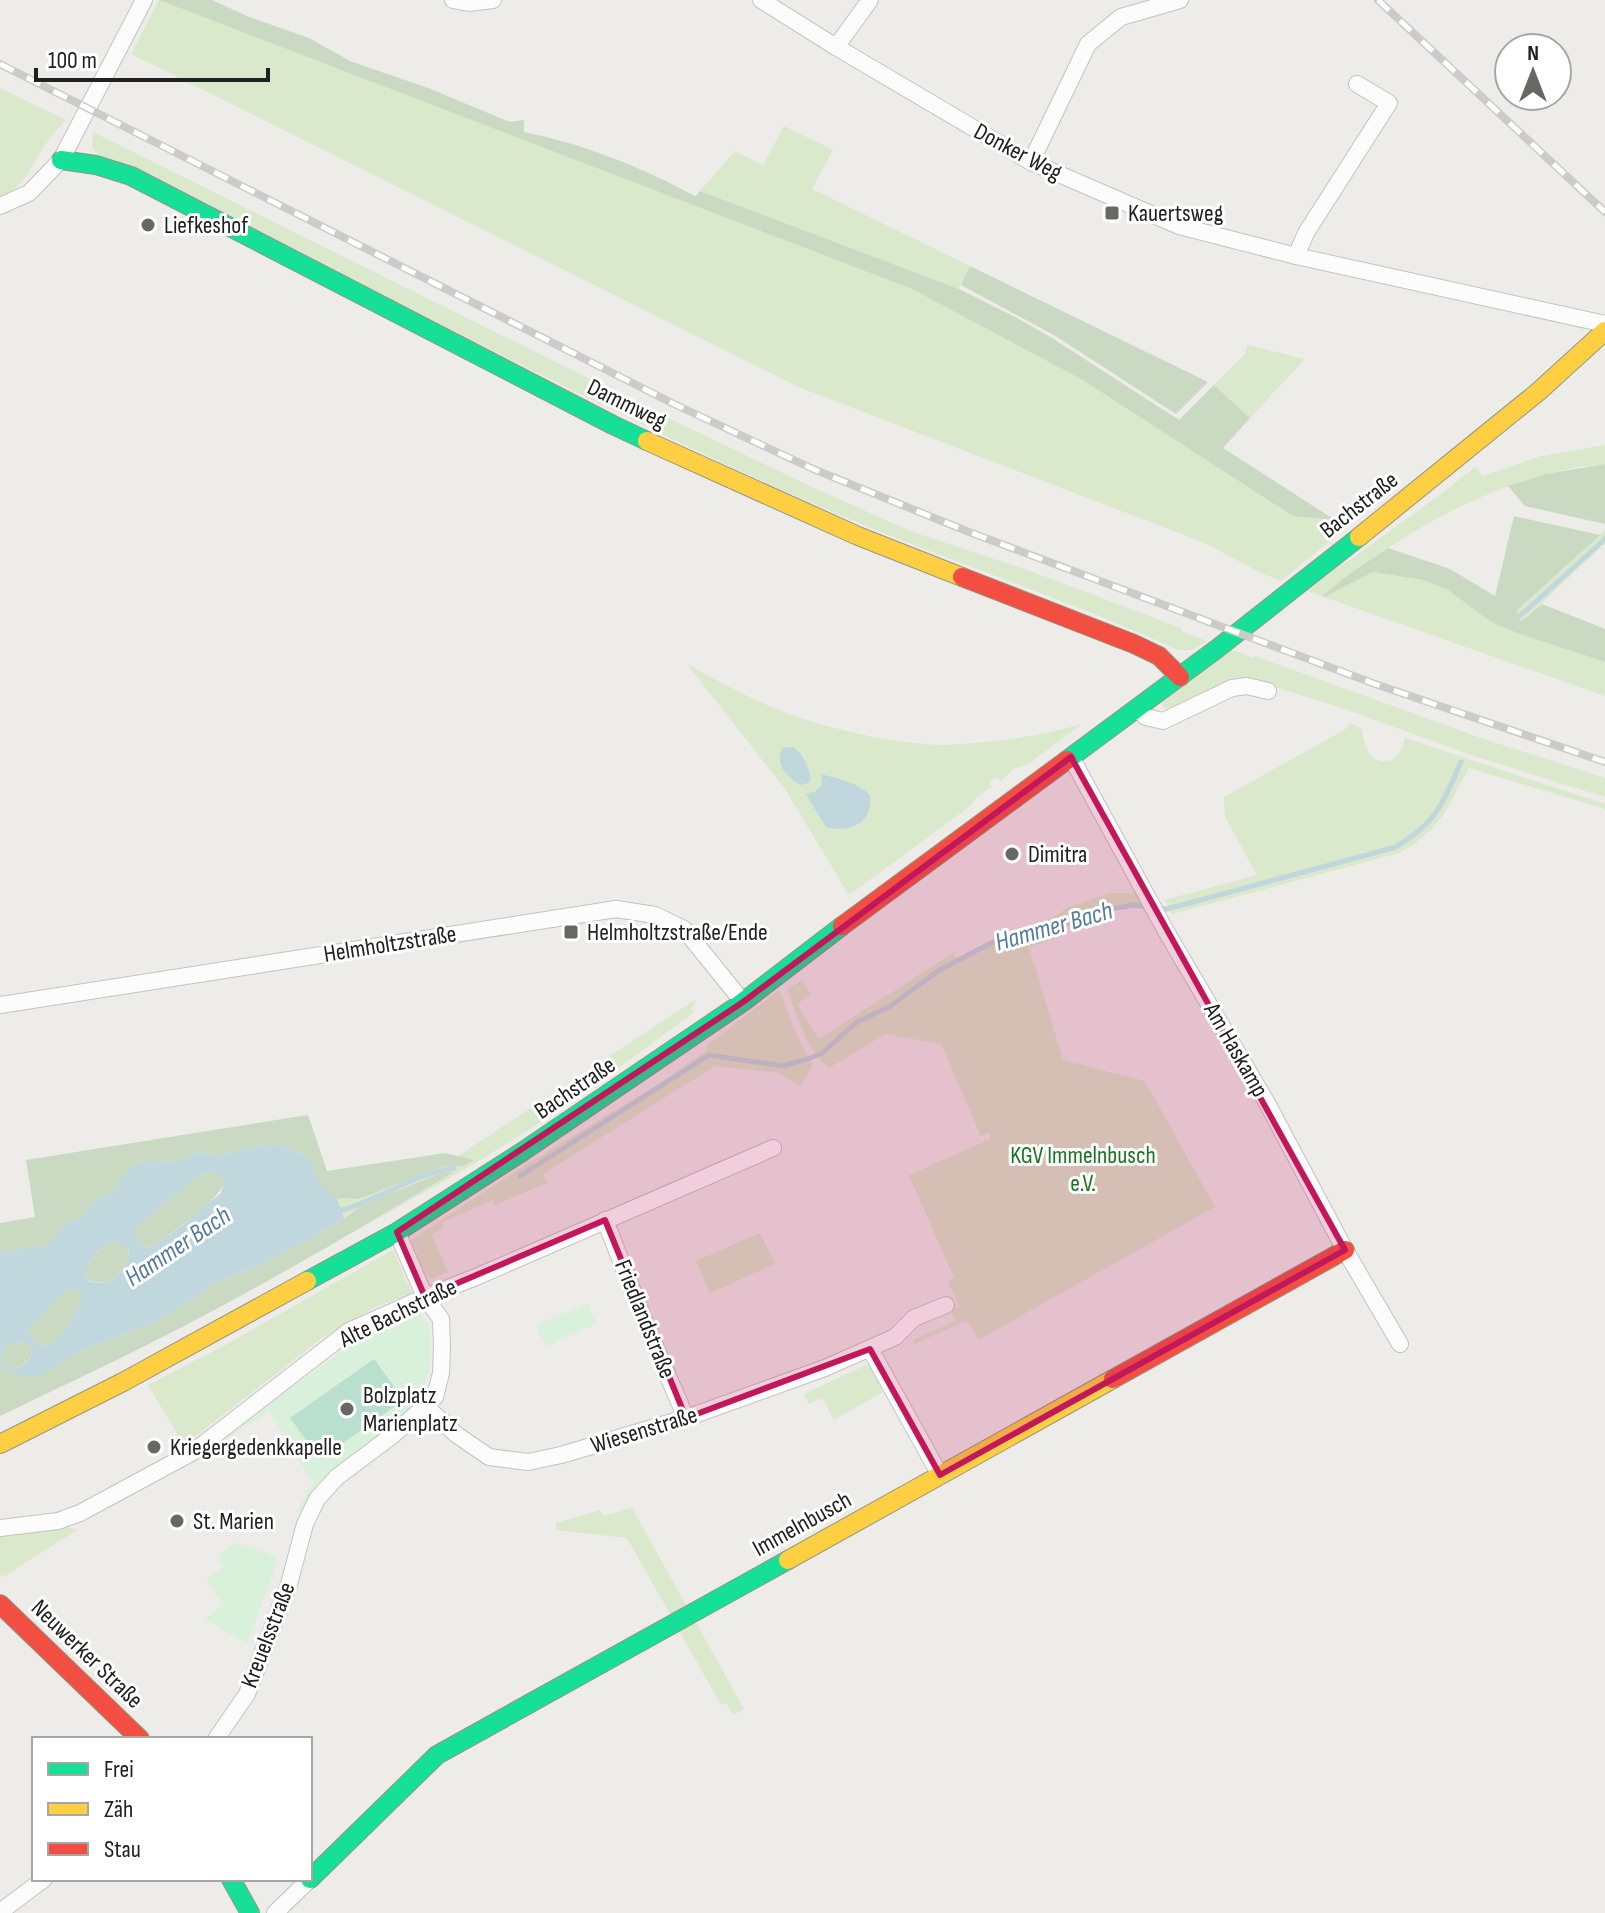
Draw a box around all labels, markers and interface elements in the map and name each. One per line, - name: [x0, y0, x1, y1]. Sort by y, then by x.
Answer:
- scale bar: [36, 32, 268, 82]
- north arrow: [1493, 32, 1573, 112]
- text: N: [1527, 40, 1539, 67]
- text: 100 m: [48, 46, 97, 75]
- street label: Donker Weg: [969, 117, 1067, 187]
- place label: Kauertsweg: [1128, 199, 1223, 228]
- marker: Kauertsweg: [1103, 204, 1121, 222]
- place label: Liefkeshof: [164, 211, 249, 240]
- marker: Liefkeshof: [139, 216, 157, 234]
- street label: Dammweg: [583, 372, 671, 436]
- street label: Bachstraße: [1314, 465, 1404, 545]
- place label: Dimitra: [1028, 840, 1087, 869]
- marker: Dimitra: [1003, 845, 1021, 863]
- water label: Hammer Bach: [992, 895, 1116, 959]
- place label: Helmholtzstraße/Ende: [587, 918, 768, 947]
- street label: Helmholtzstraße: [322, 919, 458, 969]
- marker: Helmholtzstraße/Ende: [562, 923, 580, 941]
- street label: Am Haskamp: [1197, 997, 1274, 1102]
- street label: Bachstraße: [529, 1050, 621, 1126]
- park label: KGV Immelnbusch e.V.: [1010, 1141, 1156, 1198]
- water label: Hammer Bach: [119, 1200, 237, 1294]
- street label: Friedlandstraße: [608, 1255, 682, 1383]
- street label: Alte Bachstraße: [334, 1272, 461, 1354]
- place label: Bolzplatz Marienplatz: [363, 1381, 458, 1438]
- marker: Bolzplatz Marienplatz: [338, 1400, 356, 1418]
- street label: Wiesenstraße: [587, 1400, 701, 1460]
- place label: Kriegergedenkkapelle: [170, 1433, 342, 1462]
- marker: Kriegergedenkkapelle: [145, 1438, 163, 1456]
- street label: Immelnbusch: [748, 1485, 856, 1563]
- place label: St. Marien: [193, 1507, 274, 1536]
- marker: St. Marien: [168, 1512, 186, 1530]
- street label: Kreuelsstraße: [235, 1578, 301, 1692]
- street label: Neuwerker Straße: [25, 1594, 149, 1714]
- legend: [32, 1737, 312, 1881]
- text: Frei: [104, 1755, 134, 1784]
- text: Zäh: [104, 1795, 133, 1824]
- text: Stau: [104, 1835, 141, 1864]

